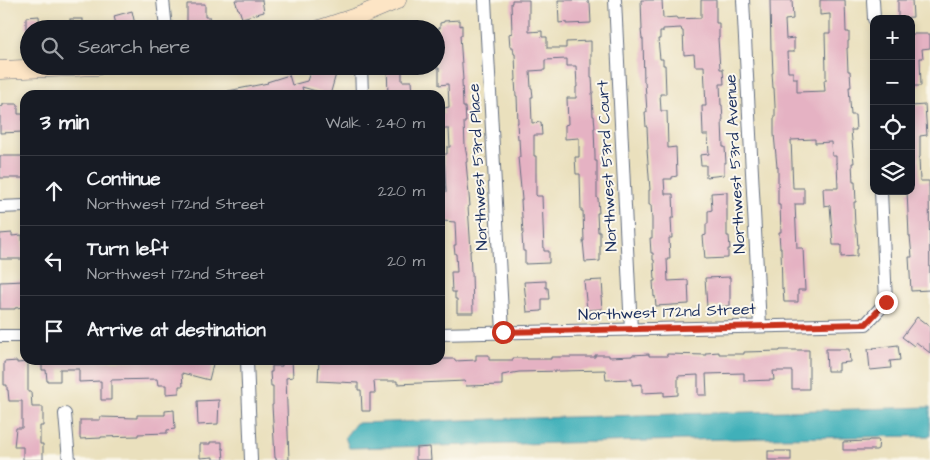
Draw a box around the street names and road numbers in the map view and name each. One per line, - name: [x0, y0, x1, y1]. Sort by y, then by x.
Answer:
- street label: Northwest 53rd Avenue: [719, 73, 751, 254]
- street label: Northwest 53rd Court: [592, 79, 622, 252]
- street label: Northwest 53rd Place: [463, 83, 493, 251]
- street label: Northwest 172nd Street: [578, 298, 757, 326]

